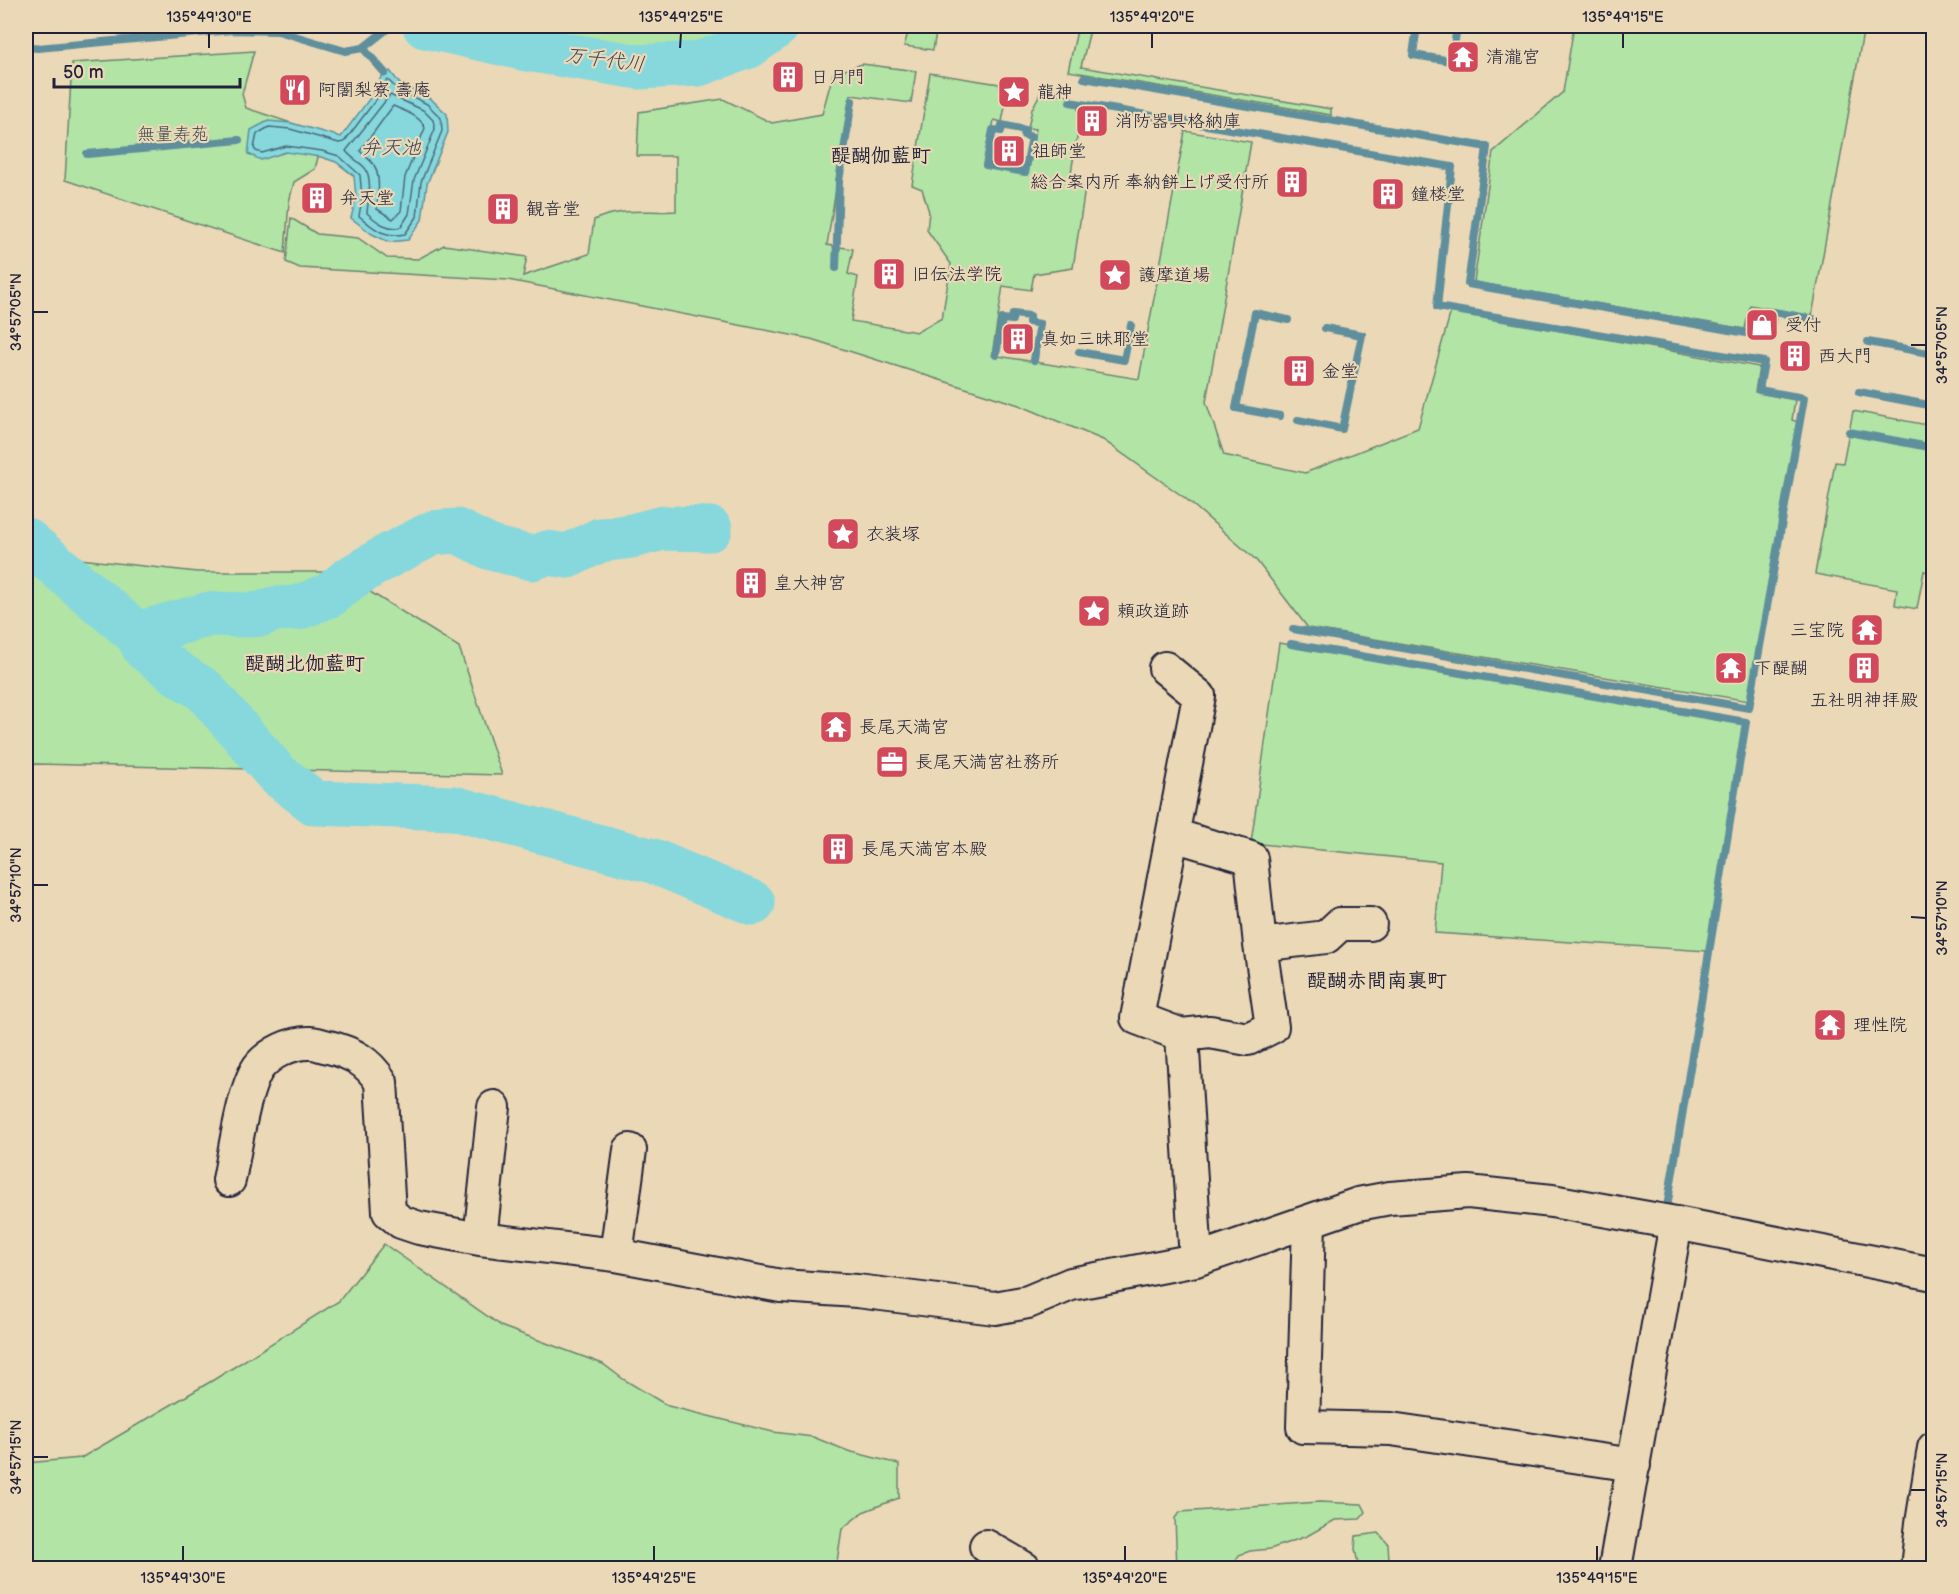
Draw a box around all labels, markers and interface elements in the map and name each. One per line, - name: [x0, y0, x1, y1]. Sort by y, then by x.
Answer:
- text: 135°49'30"E: [166, 8, 252, 27]
- text: 135°49'25"E: [639, 8, 723, 27]
- text: 135°49'20"E: [1110, 8, 1194, 27]
- text: 135°49'15"E: [1582, 8, 1664, 27]
- temple icon: 清瀧宮: [1445, 39, 1481, 75]
- water label: 万千代川: [564, 43, 646, 77]
- place label: 清瀧宮: [1486, 47, 1540, 68]
- scale bar: [54, 51, 240, 89]
- building icon: 日月門: [770, 59, 806, 95]
- text: 50 m: [63, 62, 104, 83]
- place label: 日月門: [811, 67, 865, 88]
- restaurant icon: 阿闍梨寮 壽庵: [277, 72, 313, 108]
- place icon: 龍神: [996, 74, 1032, 110]
- place label: 阿闍梨寮 壽庵: [318, 80, 431, 101]
- place label: 龍神: [1037, 82, 1073, 103]
- building icon: 消防器具格納庫: [1074, 103, 1110, 139]
- place label: 消防器具格納庫: [1115, 111, 1241, 132]
- park label: 無量寿苑: [137, 124, 209, 145]
- building icon: 祖師堂: [991, 133, 1027, 169]
- water label: 弁天池: [361, 136, 422, 160]
- place label: 祖師堂: [1032, 141, 1086, 162]
- district label: 醍醐伽藍町: [831, 144, 931, 168]
- building icon: 総合案内所 奉納餅上げ受付所: [1274, 164, 1310, 200]
- place label: 総合案内所 奉納餅上げ受付所: [1030, 172, 1269, 193]
- building icon: 鐘楼堂: [1370, 176, 1406, 212]
- building icon: 弁天堂: [299, 180, 335, 216]
- place label: 鐘楼堂: [1411, 184, 1465, 205]
- place label: 弁天堂: [340, 188, 394, 209]
- building icon: 観音堂: [485, 191, 521, 227]
- place label: 観音堂: [526, 199, 580, 220]
- building icon: 旧伝法学院: [871, 256, 907, 292]
- place icon: 護摩道場: [1097, 257, 1133, 293]
- place label: 旧伝法学院: [912, 264, 1002, 285]
- place label: 護摩道場: [1138, 265, 1210, 286]
- text: 34°57'05"N: [7, 273, 26, 351]
- text: 34°57'05"N: [1933, 306, 1952, 384]
- shop icon: 受付: [1744, 307, 1780, 343]
- place label: 受付: [1785, 315, 1821, 336]
- building icon: 真如三昧耶堂: [1000, 321, 1036, 357]
- place label: 真如三昧耶堂: [1041, 329, 1149, 350]
- building icon: 西大門: [1777, 338, 1813, 374]
- place label: 西大門: [1818, 346, 1872, 367]
- building icon: 金堂: [1281, 353, 1317, 389]
- place label: 金堂: [1322, 361, 1358, 382]
- place icon: 衣装塚: [825, 516, 861, 552]
- place label: 衣装塚: [866, 524, 920, 545]
- building icon: 皇大神宮: [733, 565, 769, 601]
- place label: 皇大神宮: [774, 573, 846, 594]
- place icon: 頼政道跡: [1076, 593, 1112, 629]
- place label: 頼政道跡: [1117, 601, 1189, 622]
- temple icon: 三宝院: [1849, 612, 1885, 648]
- place label: 三宝院: [1790, 620, 1844, 641]
- temple icon: 下醍醐: [1713, 650, 1749, 686]
- building icon: 五社明神拝殿: [1846, 650, 1882, 686]
- district label: 醍醐北伽藍町: [245, 652, 365, 676]
- place label: 下醍醐: [1754, 658, 1808, 679]
- place label: 五社明神拝殿: [1810, 690, 1918, 711]
- temple icon: 長尾天満宮: [818, 709, 854, 745]
- place label: 長尾天満宮: [859, 717, 949, 738]
- office icon: 長尾天満宮社務所: [874, 744, 910, 780]
- place label: 長尾天満宮社務所: [915, 752, 1059, 773]
- building icon: 長尾天満宮本殿: [820, 831, 856, 867]
- place label: 長尾天満宮本殿: [861, 839, 987, 860]
- text: 34°57'10"N: [7, 847, 26, 923]
- text: 34°57'10"N: [1933, 880, 1952, 956]
- district label: 醍醐赤間南裏町: [1307, 969, 1447, 993]
- temple icon: 理性院: [1812, 1007, 1848, 1043]
- place label: 理性院: [1853, 1015, 1907, 1036]
- text: 34°57'15"N: [7, 1419, 26, 1495]
- text: 34°57'15"N: [1933, 1452, 1952, 1528]
- text: 135°49'30"E: [140, 1569, 226, 1588]
- text: 135°49'25"E: [612, 1569, 696, 1588]
- text: 135°49'20"E: [1083, 1569, 1167, 1588]
- text: 135°49'15"E: [1556, 1569, 1638, 1588]

